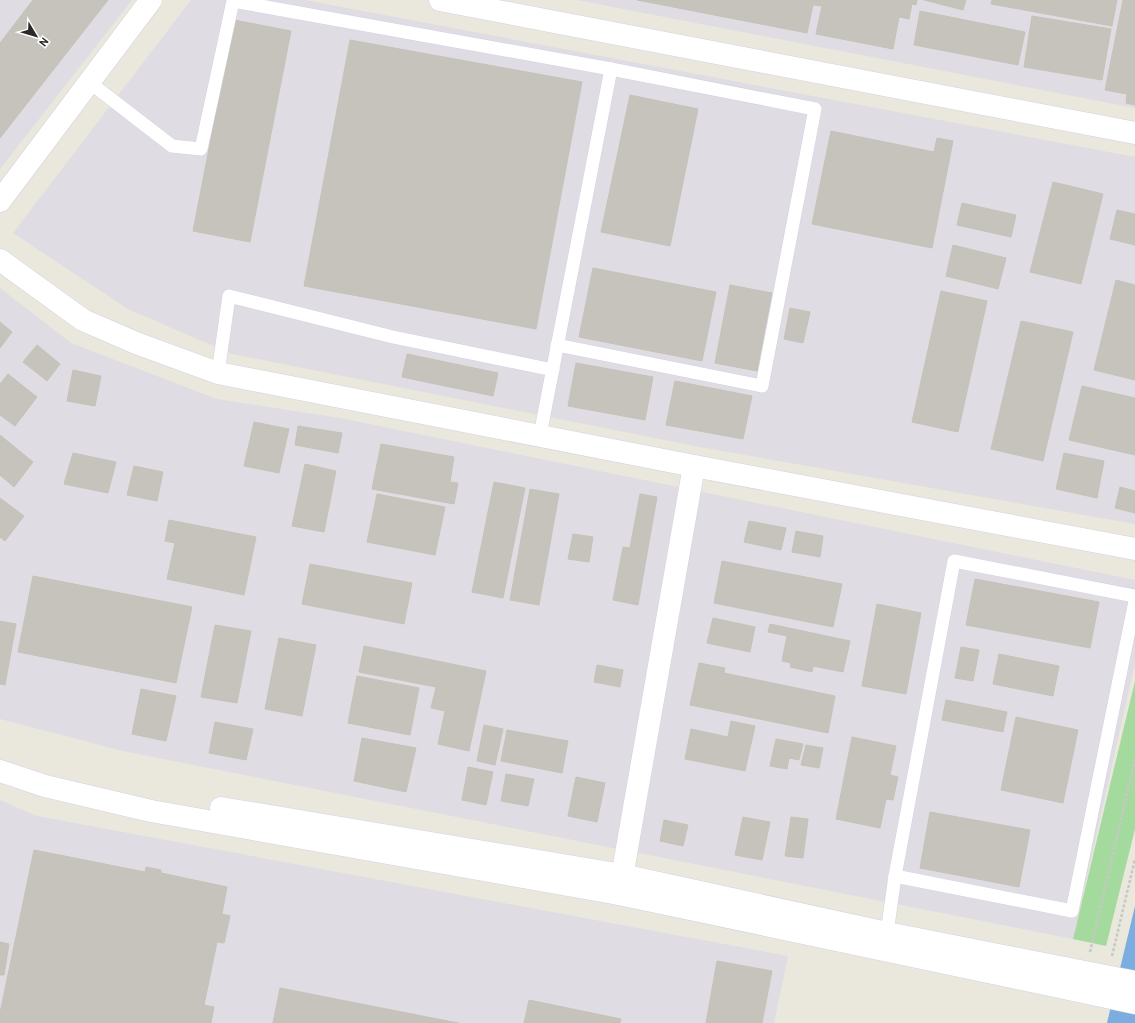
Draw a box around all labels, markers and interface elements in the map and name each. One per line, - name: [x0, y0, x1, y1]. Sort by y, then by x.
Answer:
- north arrow: [16, 16, 56, 56]
- text: N: [35, 34, 51, 49]

